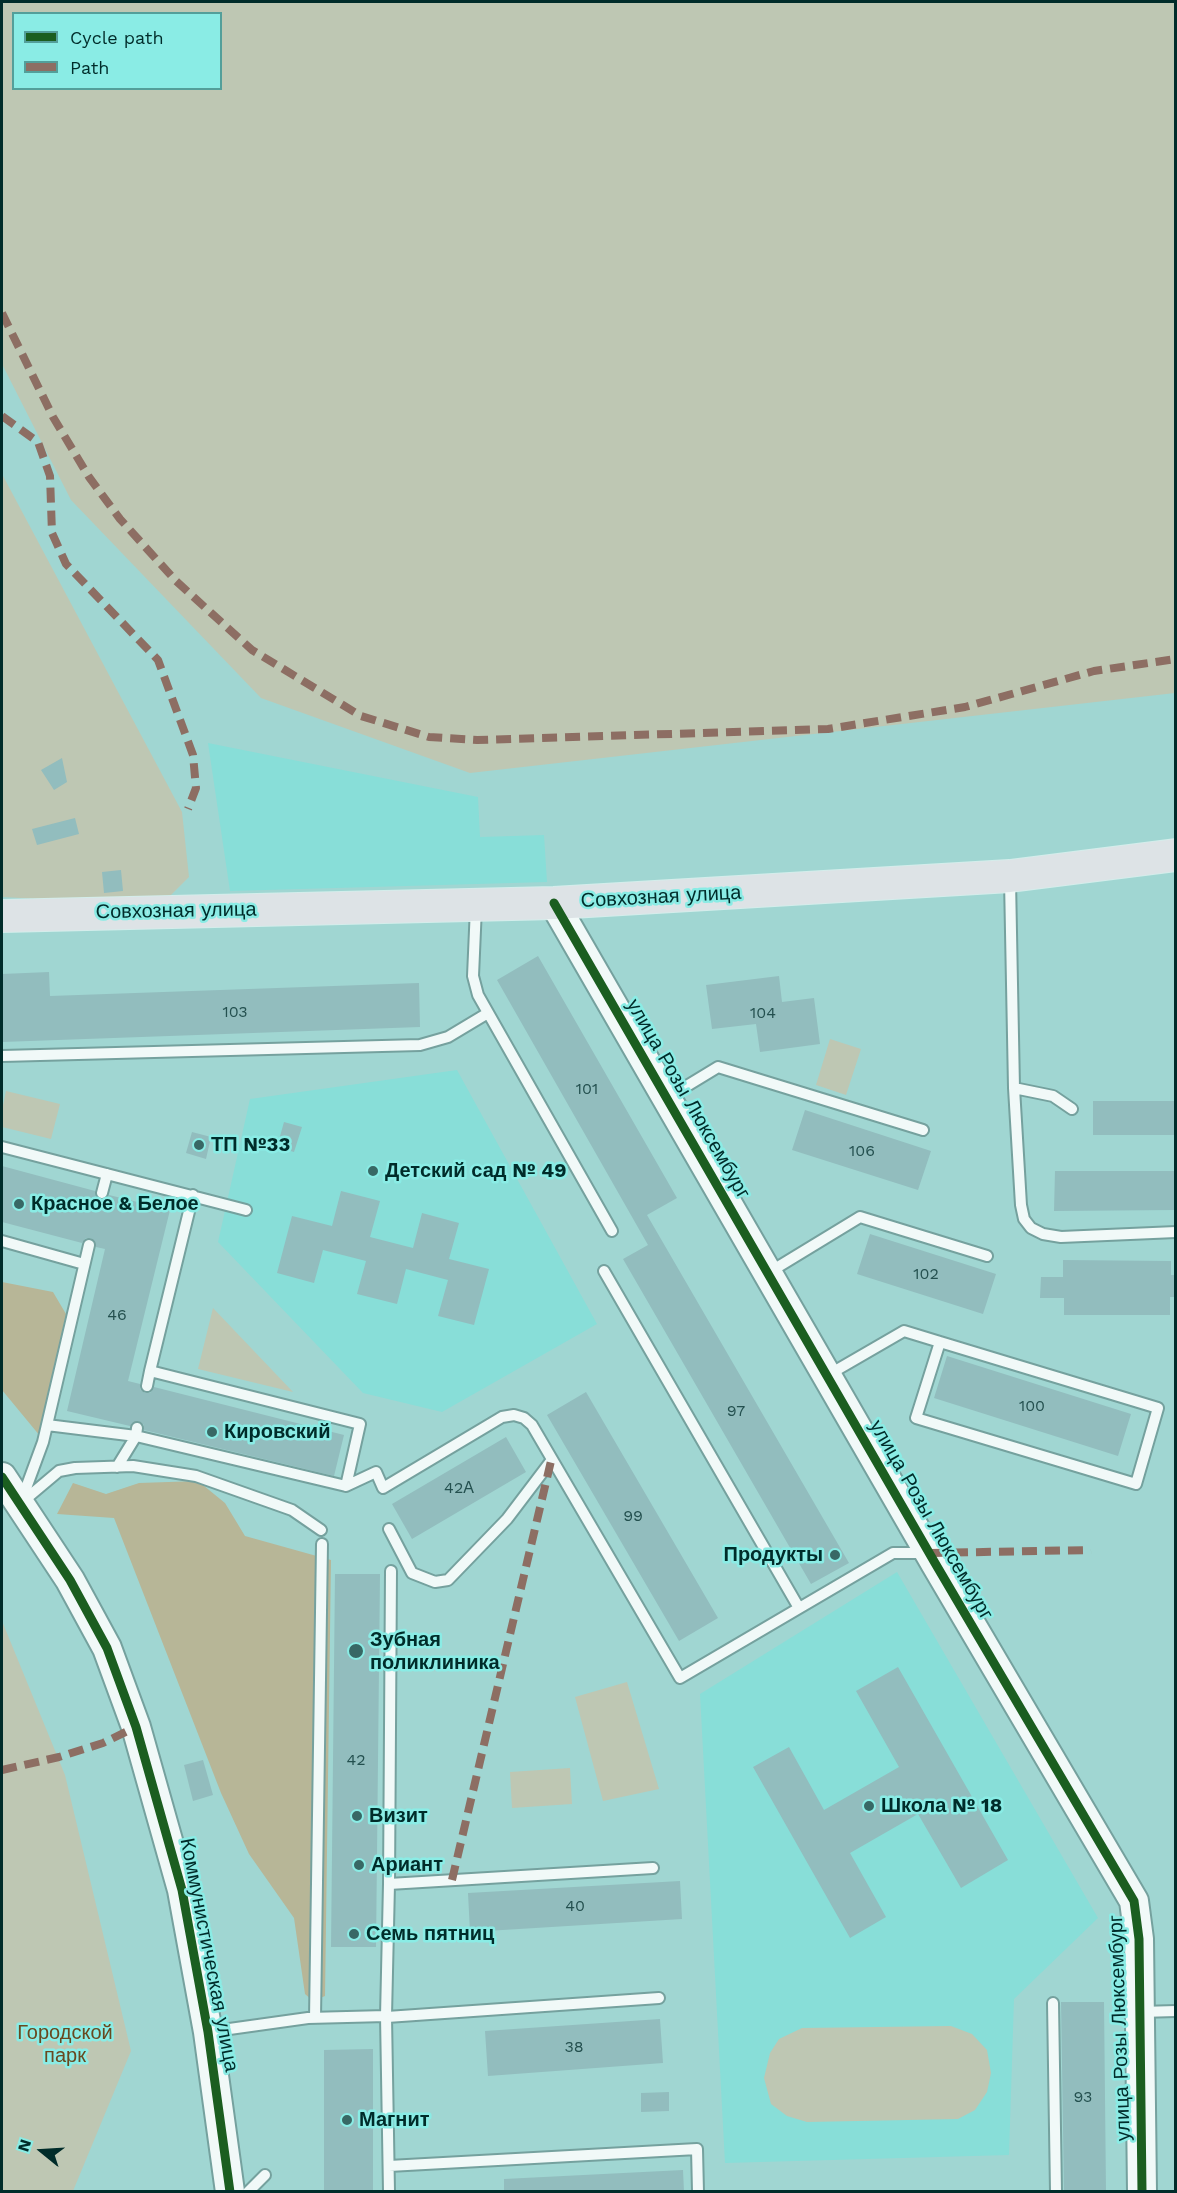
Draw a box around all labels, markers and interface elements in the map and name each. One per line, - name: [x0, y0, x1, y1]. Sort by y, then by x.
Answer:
- legend: [12, 12, 222, 90]
- text: Cycle path: [70, 27, 164, 48]
- text: Path: [70, 57, 110, 78]
- street label: Совхозная улица: [580, 881, 742, 913]
- street label: Совхозная улица: [95, 898, 257, 924]
- street label: улица Розы Люксембург: [621, 995, 755, 1203]
- house number: 103: [222, 1002, 248, 1022]
- house number: 104: [750, 1003, 776, 1023]
- house number: 101: [576, 1079, 598, 1099]
- place label: ТП №33: [211, 1133, 290, 1157]
- marker: ТП №33: [192, 1138, 206, 1152]
- house number: 106: [849, 1141, 875, 1161]
- place label: Детский сад № 49: [385, 1159, 566, 1183]
- marker: Детский сад № 49: [366, 1164, 380, 1178]
- place label: Красное & Белое: [31, 1192, 199, 1216]
- marker: Красное & Белое: [12, 1197, 26, 1211]
- house number: 102: [913, 1264, 939, 1284]
- house number: 46: [107, 1305, 127, 1325]
- house number: 100: [1019, 1396, 1045, 1416]
- house number: 97: [727, 1401, 745, 1421]
- street label: улица Розы Люксембург: [864, 1416, 998, 1624]
- place label: Кировский: [224, 1420, 330, 1444]
- marker: Кировский: [205, 1425, 219, 1439]
- house number: 42А: [444, 1478, 474, 1498]
- house number: 99: [623, 1506, 643, 1526]
- place label: Продукты: [724, 1543, 823, 1567]
- marker: Продукты: [828, 1548, 842, 1562]
- place label: Зубная поликлиника: [370, 1628, 500, 1675]
- marker: Зубная поликлиника: [347, 1642, 365, 1660]
- house number: 42: [346, 1750, 366, 1770]
- place label: Школа № 18: [881, 1794, 1002, 1818]
- marker: Школа № 18: [862, 1799, 876, 1813]
- place label: Визит: [369, 1804, 428, 1828]
- marker: Визит: [350, 1809, 364, 1823]
- street label: Коммунистическая улица: [175, 1836, 243, 2074]
- place label: Ариант: [371, 1853, 443, 1877]
- marker: Ариант: [352, 1858, 366, 1872]
- house number: 40: [565, 1896, 585, 1916]
- street label: улица Розы Люксембург: [1104, 1914, 1136, 2142]
- place label: Семь пятниц: [366, 1922, 494, 1946]
- marker: Семь пятниц: [347, 1927, 361, 1941]
- park label: Городской парк: [17, 2021, 113, 2068]
- house number: 38: [564, 2037, 584, 2057]
- house number: 93: [1074, 2087, 1092, 2107]
- place label: Магнит: [359, 2108, 430, 2132]
- marker: Магнит: [340, 2113, 354, 2127]
- north arrow: [12, 2121, 72, 2181]
- text: N: [14, 2137, 35, 2154]

